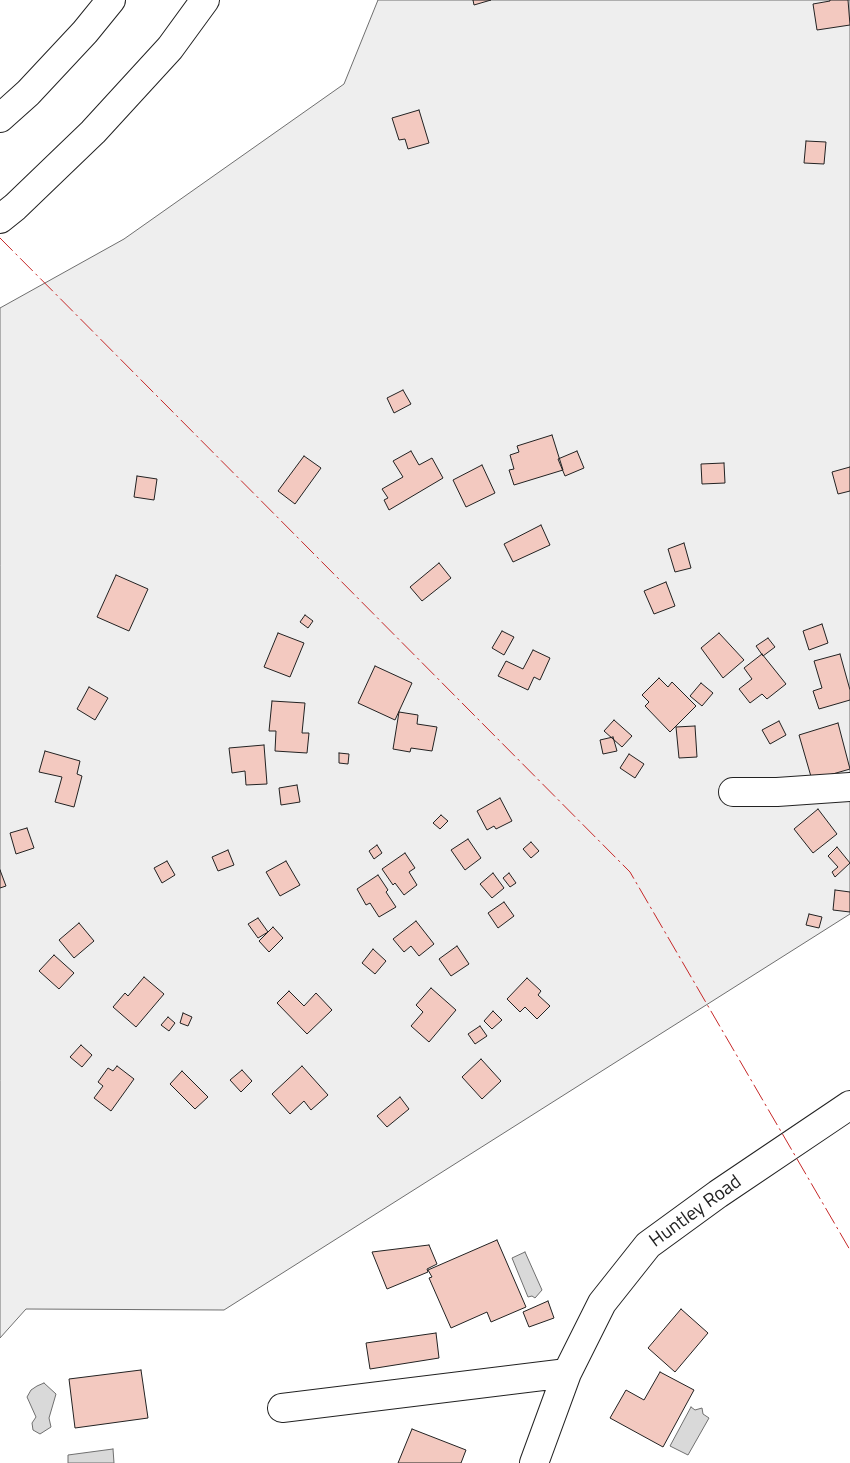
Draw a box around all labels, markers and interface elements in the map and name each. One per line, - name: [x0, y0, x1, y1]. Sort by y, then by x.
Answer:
- street label: Huntley Road: [646, 1171, 746, 1253]

